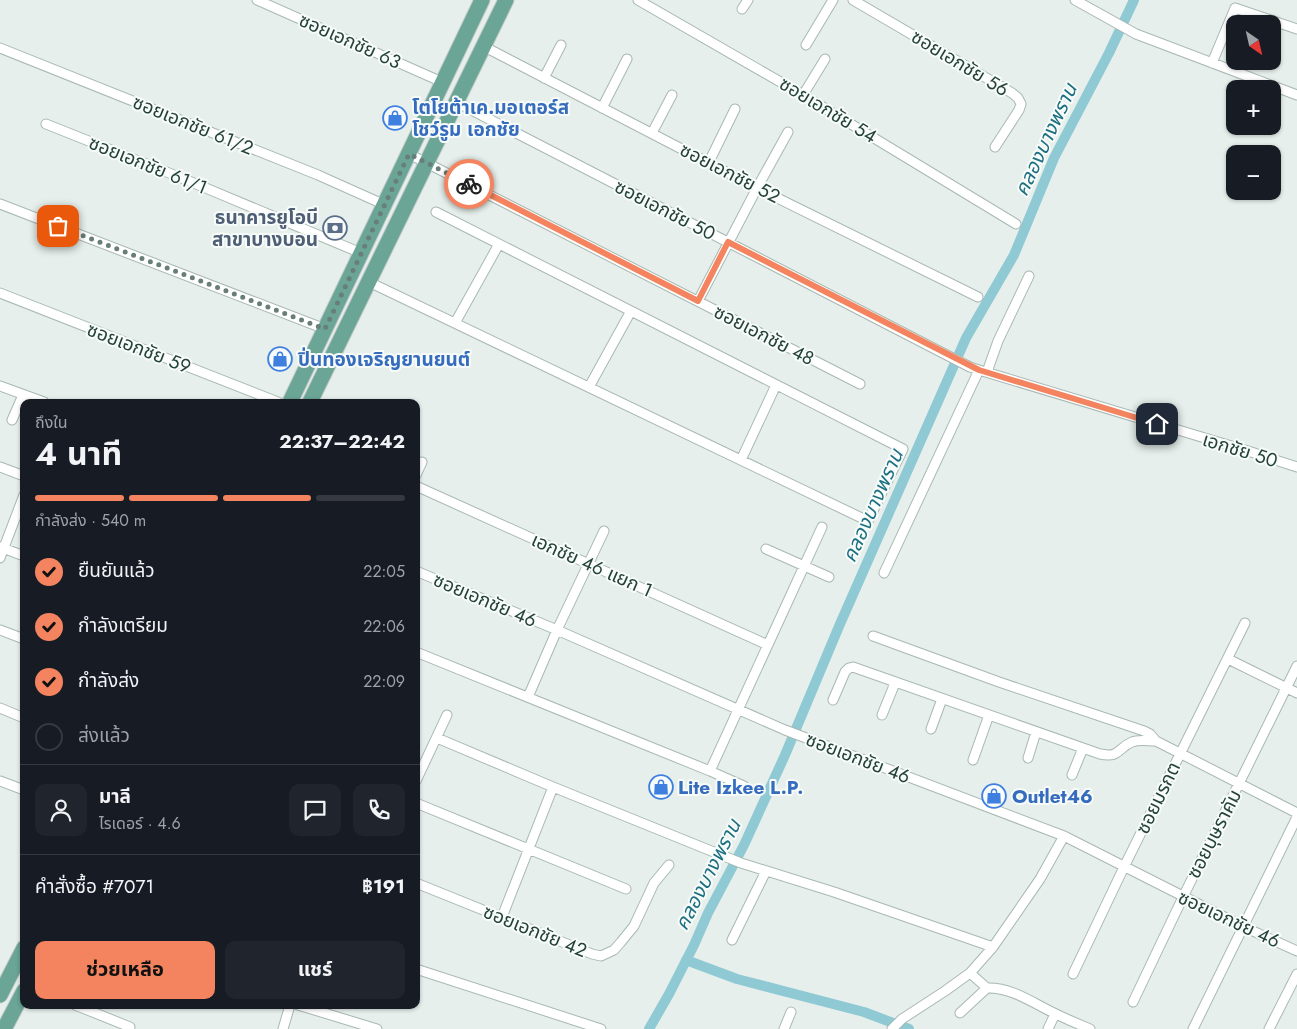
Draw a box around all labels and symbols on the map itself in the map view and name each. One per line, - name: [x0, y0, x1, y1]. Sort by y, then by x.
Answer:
- street label: ซอยเอกชัย 63: [295, 6, 405, 76]
- north arrow: [1226, 15, 1281, 70]
- street label: ซอยเอกชัย 56: [906, 23, 1014, 103]
- street label: ซอยเอกชัย 54: [774, 70, 882, 150]
- water label: คลองบางพราน: [1007, 78, 1085, 201]
- street label: ซอยเอกชัย 61/2: [129, 89, 257, 161]
- place label: โตโยต้าเค.มอเตอร์ส โชว์รูม เอกชัย: [412, 94, 569, 143]
- shop icon: โตโยต้าเค.มอเตอร์ส โชว์รูม เอกชัย: [382, 105, 408, 131]
- street label: ซอยเอกชัย 61/1: [85, 129, 211, 201]
- street label: ซอยเอกชัย 52: [675, 136, 785, 210]
- courier: [444, 159, 494, 209]
- street label: ซอยเอกชัย 50: [610, 173, 720, 247]
- place label: ธนาคารยูโอบี สาขาบางบอน: [212, 204, 318, 253]
- pin: [37, 205, 79, 247]
- bank icon: ธนาคารยูโอบี สาขาบางบอน: [322, 215, 348, 241]
- street label: ซอยเอกชัย 48: [709, 298, 819, 372]
- street label: ซอยเอกชัย 59: [83, 316, 195, 380]
- shop icon: ปิ่นทองเจริญยานยนต์: [267, 346, 293, 372]
- place label: ปิ่นทองเจริญยานยนต์: [297, 346, 470, 373]
- pin: [1136, 403, 1178, 445]
- street label: เอกชัย 50: [1199, 426, 1281, 474]
- water label: คลองบางพราน: [835, 443, 912, 567]
- street label: เอกชัย 46 แยก 1: [527, 526, 657, 604]
- street label: ซอยเอกชัย 46: [429, 566, 541, 634]
- street label: ซอยเอกชัย 46: [802, 726, 914, 790]
- street label: ซอยมรกต: [1129, 757, 1187, 839]
- shop icon: Lite Izkee L.P.: [648, 774, 674, 800]
- place label: Lite Izkee L.P.: [678, 774, 803, 801]
- shop icon: Outlet46: [981, 783, 1007, 809]
- place label: Outlet46: [1012, 783, 1093, 810]
- street label: ซอยบุษราคัม: [1180, 785, 1248, 883]
- water label: คลองบางพราน: [668, 813, 749, 935]
- street label: ซอยเอกชัย 46: [1173, 884, 1285, 954]
- street label: ซอยเอกชัย 42: [479, 898, 591, 964]

